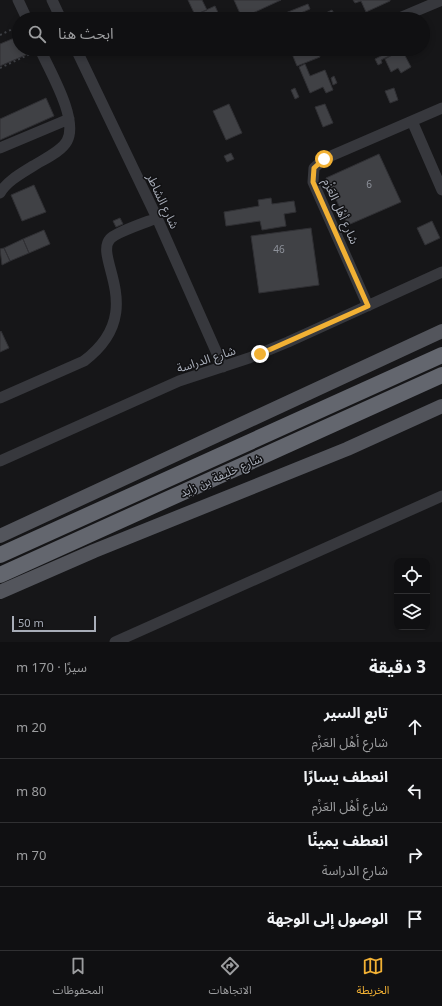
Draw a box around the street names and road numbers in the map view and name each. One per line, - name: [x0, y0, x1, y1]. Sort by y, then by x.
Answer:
- street label: شارع الشاطر: [141, 170, 183, 232]
- street label: شارع أهْل العَزْم: [318, 175, 363, 247]
- street label: شارع الدراسة: [174, 341, 238, 377]
- street label: شارع خليفة بن زايد: [177, 449, 265, 502]

